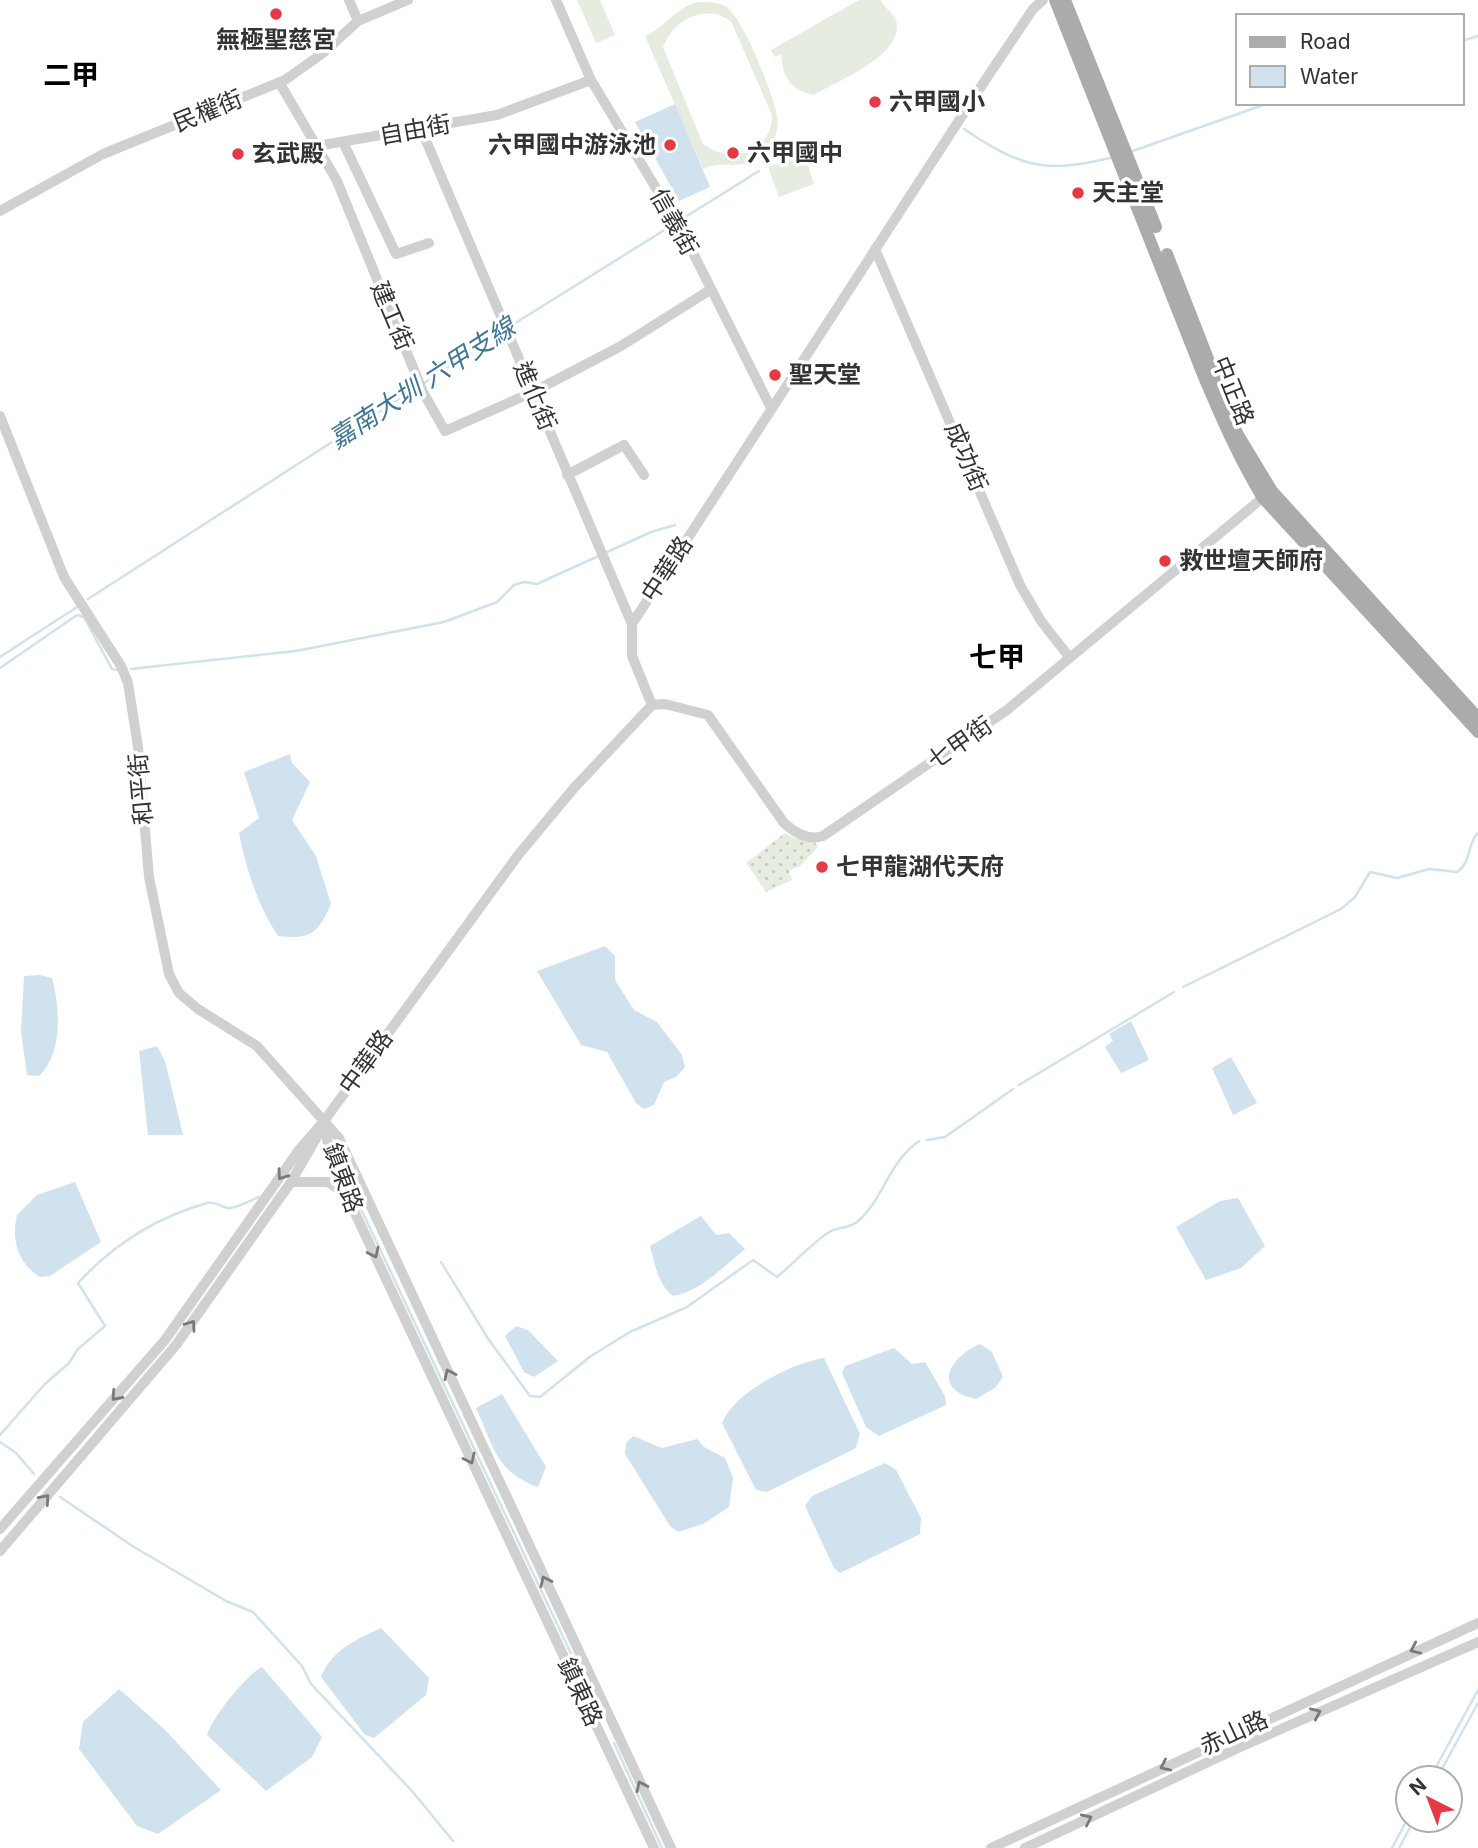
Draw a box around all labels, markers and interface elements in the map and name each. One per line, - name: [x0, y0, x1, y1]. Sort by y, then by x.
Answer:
- marker: 無極聖慈宮: [268, 6, 284, 22]
- legend: [1236, 14, 1464, 105]
- place label: 無極聖慈宮: [216, 25, 336, 54]
- text: Road: [1300, 29, 1351, 54]
- district label: 二甲: [43, 58, 99, 92]
- text: Water: [1300, 64, 1358, 89]
- street label: 民權街: [169, 84, 247, 137]
- place label: 六甲國小: [889, 87, 985, 116]
- marker: 六甲國小: [867, 94, 883, 110]
- street label: 自由街: [377, 109, 453, 150]
- place label: 六甲國中游泳池: [488, 130, 656, 159]
- marker: 六甲國中游泳池: [662, 137, 678, 153]
- place label: 六甲國中: [747, 138, 843, 167]
- place label: 玄武殿: [252, 139, 324, 168]
- marker: 六甲國中: [725, 145, 741, 161]
- marker: 玄武殿: [230, 146, 246, 162]
- place label: 天主堂: [1092, 178, 1164, 207]
- street label: 信義街: [644, 183, 705, 260]
- marker: 天主堂: [1070, 185, 1086, 201]
- street label: 建工街: [365, 277, 420, 355]
- water label: 嘉南大圳 六甲支線: [323, 309, 523, 454]
- street label: 中正路: [1207, 352, 1260, 430]
- street label: 進化街: [508, 357, 563, 435]
- place label: 聖天堂: [789, 360, 861, 389]
- marker: 聖天堂: [767, 367, 783, 383]
- street label: 成功街: [939, 418, 994, 496]
- street label: 中華路: [635, 531, 698, 607]
- place label: 救世壇天師府: [1179, 546, 1323, 575]
- marker: 救世壇天師府: [1157, 553, 1173, 569]
- district label: 七甲: [969, 640, 1025, 674]
- street label: 七甲街: [922, 710, 998, 775]
- street label: 和平街: [123, 752, 158, 826]
- place label: 七甲龍湖代天府: [836, 852, 1004, 881]
- marker: 七甲龍湖代天府: [814, 859, 830, 875]
- street label: 中華路: [333, 1024, 398, 1099]
- street label: 鎮東路: [318, 1139, 369, 1217]
- one-way arrow: [278, 1167, 290, 1180]
- one-way arrow: [365, 1246, 379, 1258]
- one-way arrow: [183, 1320, 195, 1333]
- one-way arrow: [443, 1369, 457, 1381]
- one-way arrow: [112, 1388, 125, 1401]
- one-way arrow: [462, 1452, 476, 1464]
- one-way arrow: [37, 1494, 49, 1507]
- one-way arrow: [539, 1575, 553, 1588]
- one-way arrow: [1410, 1641, 1422, 1655]
- street label: 鎮東路: [552, 1653, 609, 1731]
- street label: 赤山路: [1195, 1704, 1273, 1761]
- one-way arrow: [1309, 1707, 1321, 1721]
- one-way arrow: [1159, 1758, 1172, 1772]
- north arrow: [1394, 1764, 1464, 1834]
- text: N: [1405, 1773, 1431, 1800]
- one-way arrow: [636, 1781, 650, 1793]
- one-way arrow: [1080, 1813, 1092, 1827]

